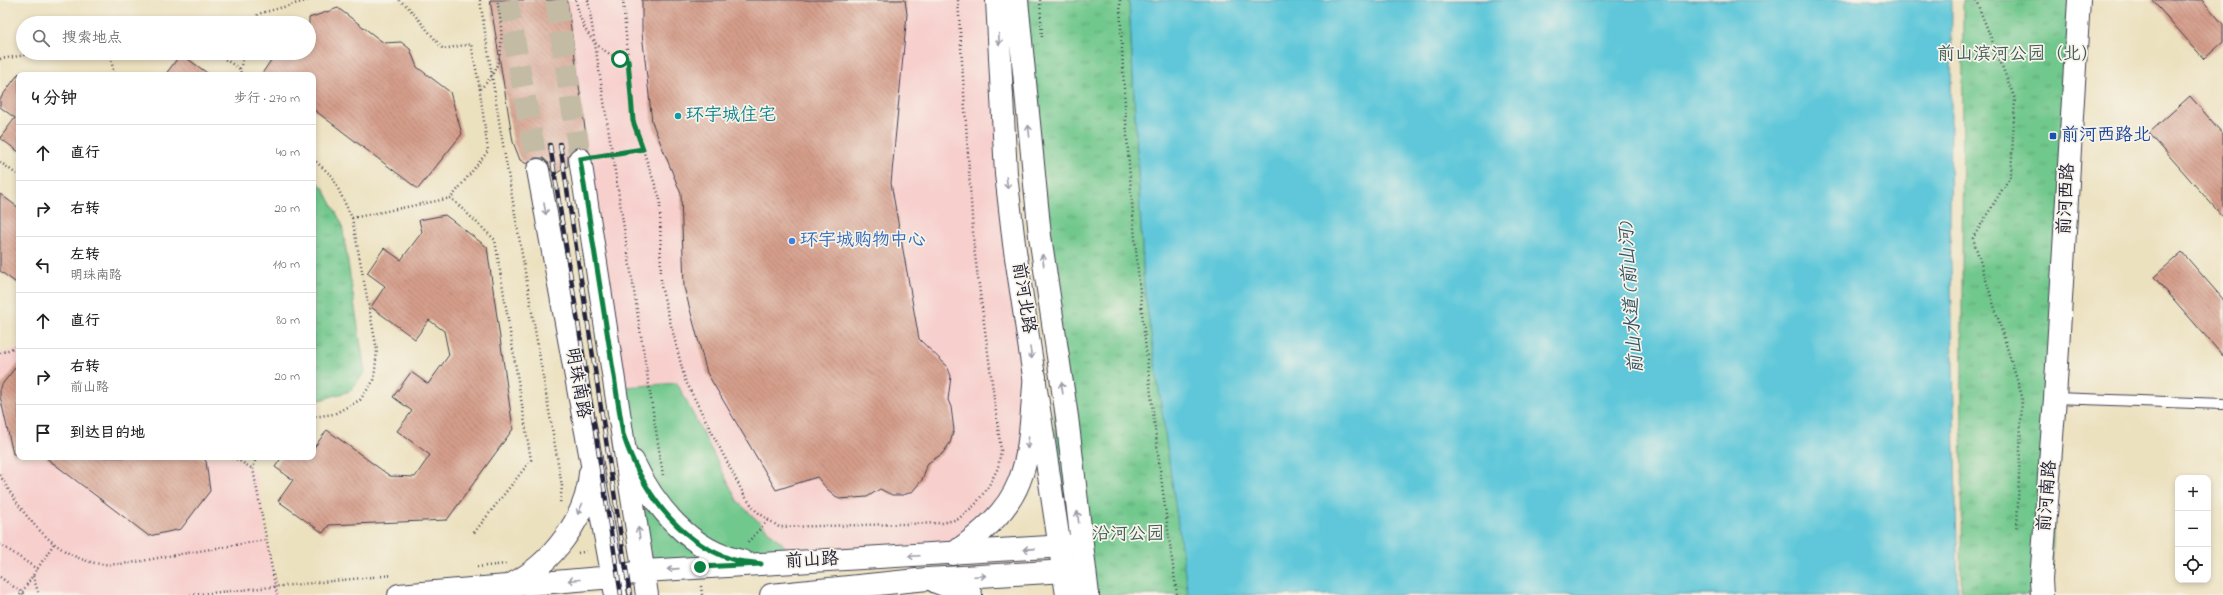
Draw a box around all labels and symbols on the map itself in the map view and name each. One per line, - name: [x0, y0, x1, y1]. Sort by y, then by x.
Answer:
- one-way arrow: [995, 32, 1002, 45]
- park label: 前山滨河公园（北）: [1937, 42, 2099, 68]
- route start: [611, 50, 629, 68]
- place label: 环宇城住宅: [686, 103, 776, 129]
- marker: 环宇城住宅: [673, 111, 683, 121]
- place label: 前河西路北: [2061, 123, 2151, 149]
- one-way arrow: [1026, 125, 1033, 138]
- marker: 前河西路北: [2048, 131, 2058, 141]
- street label: 前河西路: [2052, 162, 2082, 236]
- one-way arrow: [1003, 176, 1011, 189]
- one-way arrow: [541, 202, 549, 215]
- water label: 前山水道 (前山河): [1613, 219, 1651, 374]
- place label: 环宇城购物中心: [800, 228, 926, 254]
- marker: 环宇城购物中心: [787, 236, 797, 246]
- one-way arrow: [1039, 254, 1047, 267]
- street label: 前河北路: [1005, 260, 1041, 336]
- street label: 明珠南路: [558, 345, 596, 421]
- one-way arrow: [1027, 346, 1035, 359]
- one-way arrow: [1058, 382, 1066, 395]
- one-way arrow: [1024, 436, 1032, 449]
- street label: 前河南路: [2032, 459, 2064, 533]
- one-way arrow: [576, 503, 583, 515]
- one-way arrow: [1074, 511, 1082, 524]
- park label: 沿河公园: [1092, 522, 1164, 548]
- one-way arrow: [634, 527, 642, 540]
- one-way arrow: [1023, 545, 1036, 552]
- street label: 前山路: [784, 547, 840, 575]
- one-way arrow: [908, 552, 921, 560]
- route end: [691, 558, 709, 576]
- one-way arrow: [667, 566, 680, 573]
- one-way arrow: [973, 573, 986, 580]
- one-way arrow: [568, 577, 581, 584]

